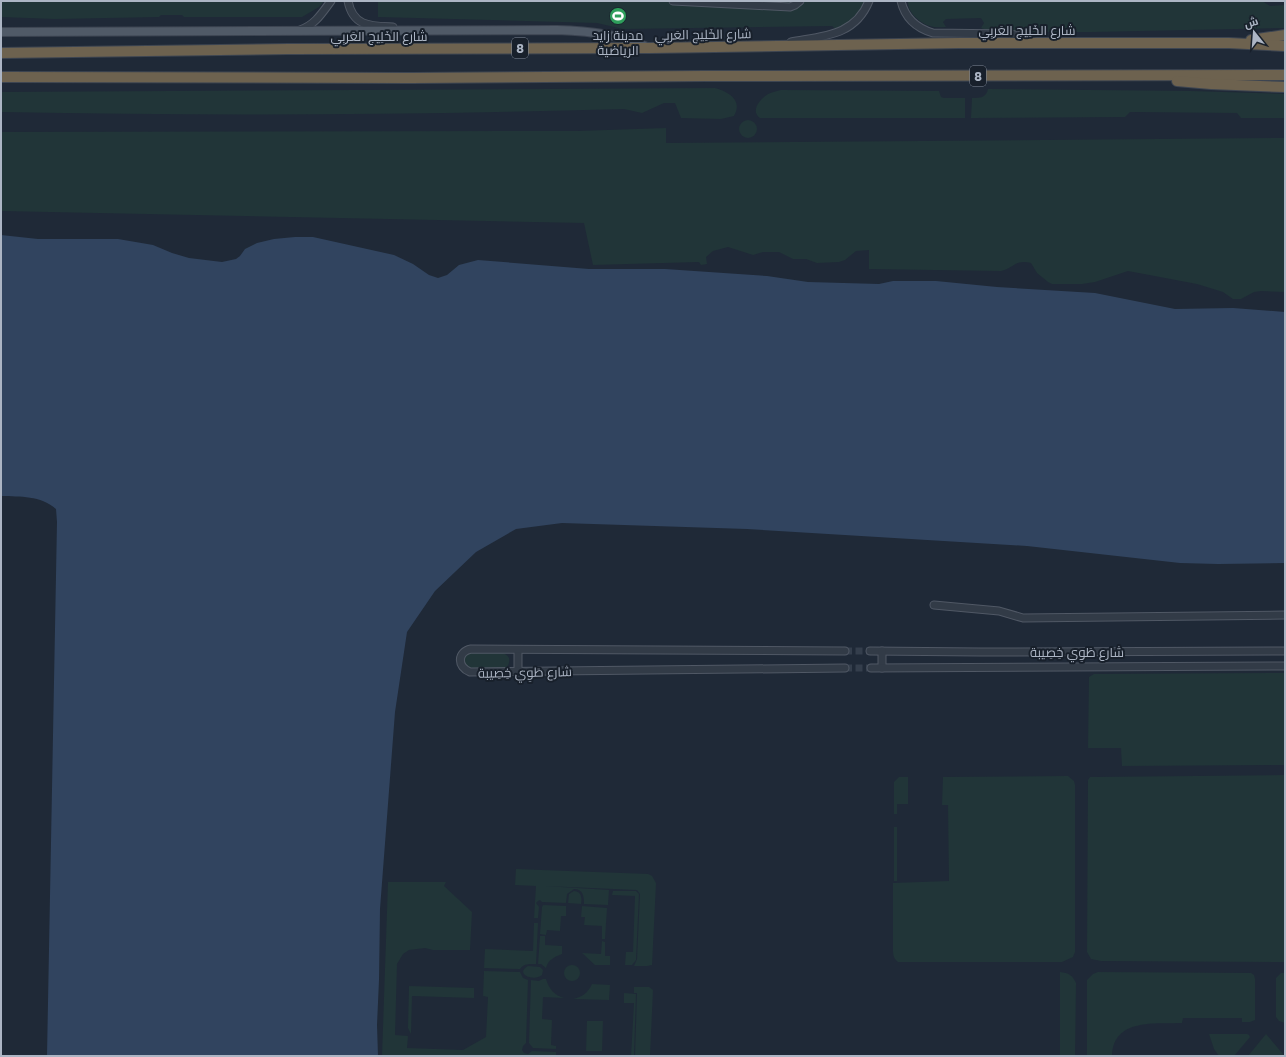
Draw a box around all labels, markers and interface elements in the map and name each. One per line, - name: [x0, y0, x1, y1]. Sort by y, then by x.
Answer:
- sports icon: مدينة زايد الرياضية: [608, 6, 628, 26]
- north arrow: [1234, 12, 1274, 52]
- text: ش: [1242, 14, 1260, 31]
- street label: شارع الخَلِيج العَربِي: [979, 22, 1075, 41]
- street label: شارع الخَلِيج العَربِي: [654, 25, 752, 46]
- place label: مدينة زايد الرياضية: [593, 27, 643, 58]
- street label: شارع الخَلِيج العَربِي: [331, 28, 427, 47]
- road number: 8: [512, 38, 528, 58]
- road number: 8: [970, 66, 986, 86]
- street label: شارع طَوِي خِصِيبة: [1030, 644, 1124, 663]
- street label: شارع طَوِي خِصِيبة: [478, 663, 572, 684]

